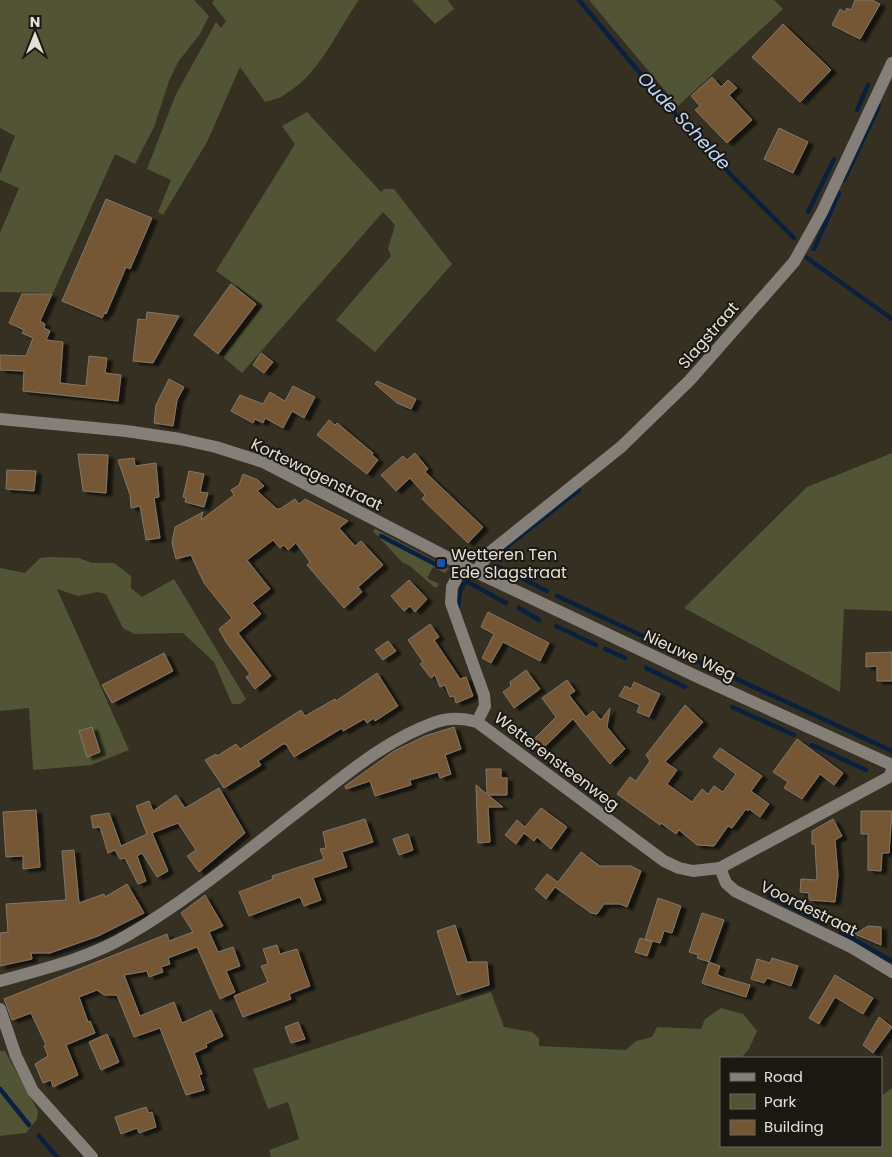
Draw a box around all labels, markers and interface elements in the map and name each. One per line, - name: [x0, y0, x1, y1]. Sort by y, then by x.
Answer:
- north arrow: [10, 10, 60, 60]
- text: N: [30, 12, 40, 32]
- water label: Oude Schelde: [632, 66, 737, 175]
- street label: Slagstraat: [673, 296, 744, 374]
- street label: Kortewagenstraat: [247, 433, 387, 516]
- place label: Wetteren Ten Ede Slagstraat: [451, 543, 567, 584]
- marker: Wetteren Ten Ede Slagstraat: [435, 557, 447, 569]
- street label: Nieuwe Weg: [640, 624, 740, 687]
- street label: Wetterensteenweg: [489, 707, 624, 816]
- street label: Voordestraat: [756, 875, 861, 942]
- legend: [720, 1057, 882, 1147]
- text: Road: [764, 1066, 803, 1087]
- text: Park: [764, 1091, 796, 1112]
- text: Building: [764, 1116, 824, 1137]

